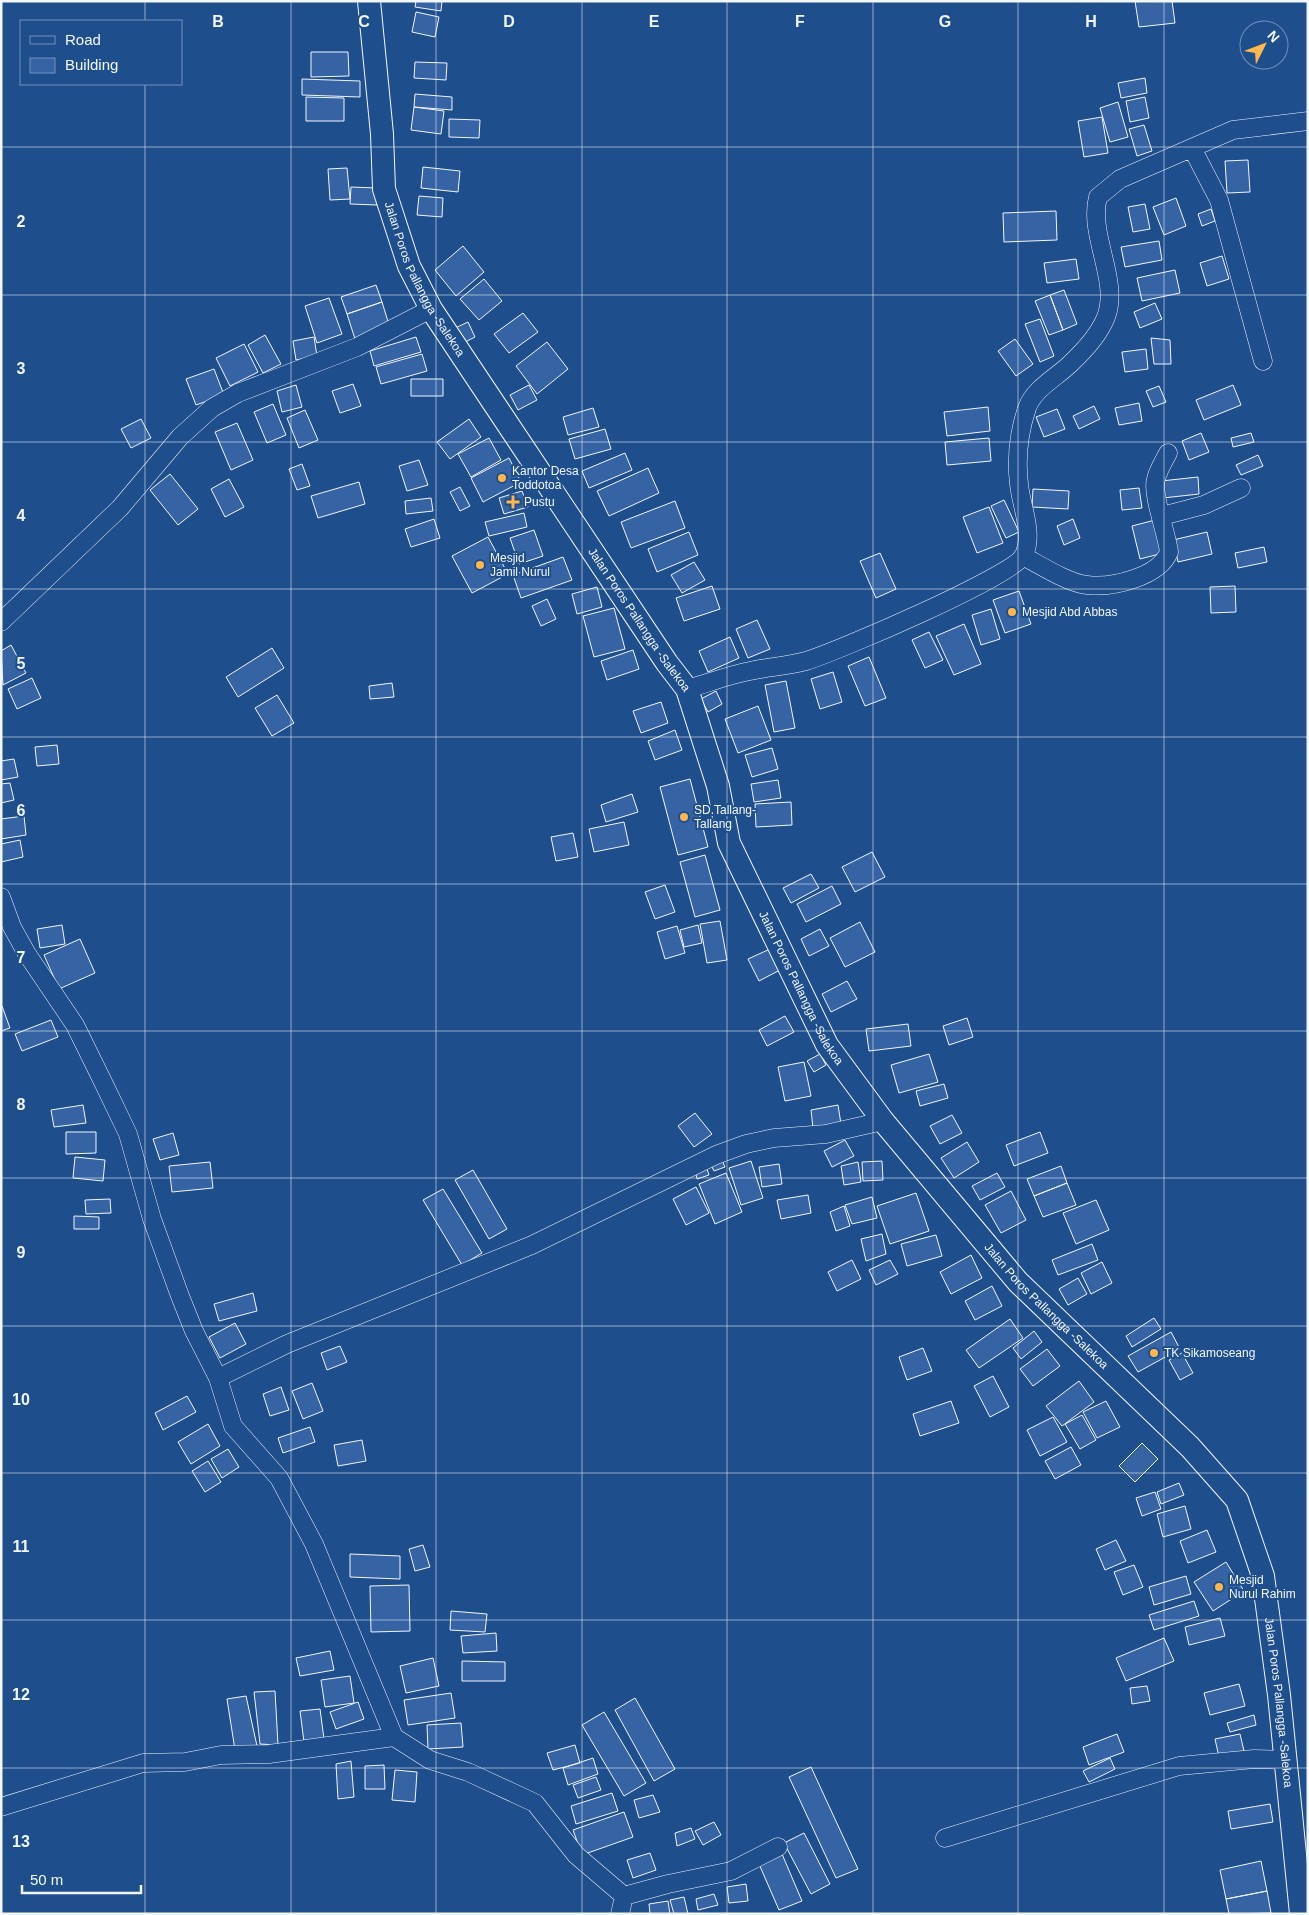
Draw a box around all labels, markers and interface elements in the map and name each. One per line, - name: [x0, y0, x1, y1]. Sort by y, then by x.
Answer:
- text: B: [212, 13, 224, 30]
- text: C: [358, 13, 370, 30]
- text: D: [503, 13, 515, 30]
- text: E: [649, 13, 660, 30]
- text: F: [795, 13, 805, 30]
- text: G: [939, 13, 951, 30]
- text: H: [1085, 13, 1097, 30]
- legend: [20, 20, 182, 85]
- north arrow: [1239, 20, 1289, 70]
- text: N: [1264, 27, 1283, 45]
- text: Road: [65, 31, 101, 48]
- text: Building: [65, 56, 118, 73]
- street label: Jalan Poros Pallangga -Salekoa: [382, 200, 468, 359]
- text: 2: [17, 213, 26, 230]
- text: 3: [17, 360, 26, 377]
- place label: Kantor Desa Toddotoa: [512, 464, 579, 492]
- marker: Kantor Desa Toddotoa: [496, 472, 508, 484]
- marker: Pustu: [506, 495, 520, 509]
- place label: Pustu: [524, 495, 555, 509]
- text: 4: [17, 507, 26, 524]
- street label: Jalan Poros Pallangga -Salekoa: [585, 545, 694, 695]
- place label: Mesjid Jamil Nurul: [490, 551, 550, 579]
- marker: Mesjid Jamil Nurul: [474, 559, 486, 571]
- place label: Mesjid Abd Abbas: [1022, 605, 1117, 619]
- marker: Mesjid Abd Abbas: [1006, 606, 1018, 618]
- text: 5: [17, 655, 26, 672]
- text: 6: [17, 802, 26, 819]
- place label: SD.Tallang- Tallang: [694, 803, 756, 831]
- marker: SD.Tallang- Tallang: [678, 811, 690, 823]
- street label: Jalan Poros Pallangga -Salekoa: [756, 909, 846, 1068]
- text: 7: [17, 949, 26, 966]
- text: 8: [17, 1096, 26, 1113]
- street label: Jalan Poros Pallangga -Salekoa: [981, 1240, 1111, 1372]
- text: 9: [17, 1244, 26, 1261]
- place label: TK Sikamoseang: [1164, 1346, 1255, 1360]
- marker: TK Sikamoseang: [1148, 1347, 1160, 1359]
- text: 10: [12, 1391, 30, 1408]
- text: 11: [13, 1538, 30, 1555]
- place label: Mesjid Nurul Rahim: [1229, 1573, 1296, 1601]
- marker: Mesjid Nurul Rahim: [1213, 1581, 1225, 1593]
- street label: Jalan Poros Pallangga -Salekoa: [1262, 1617, 1295, 1788]
- text: 12: [12, 1686, 30, 1703]
- text: 13: [12, 1833, 30, 1850]
- scale bar: [22, 1862, 141, 1894]
- text: 50 m: [30, 1871, 63, 1888]

